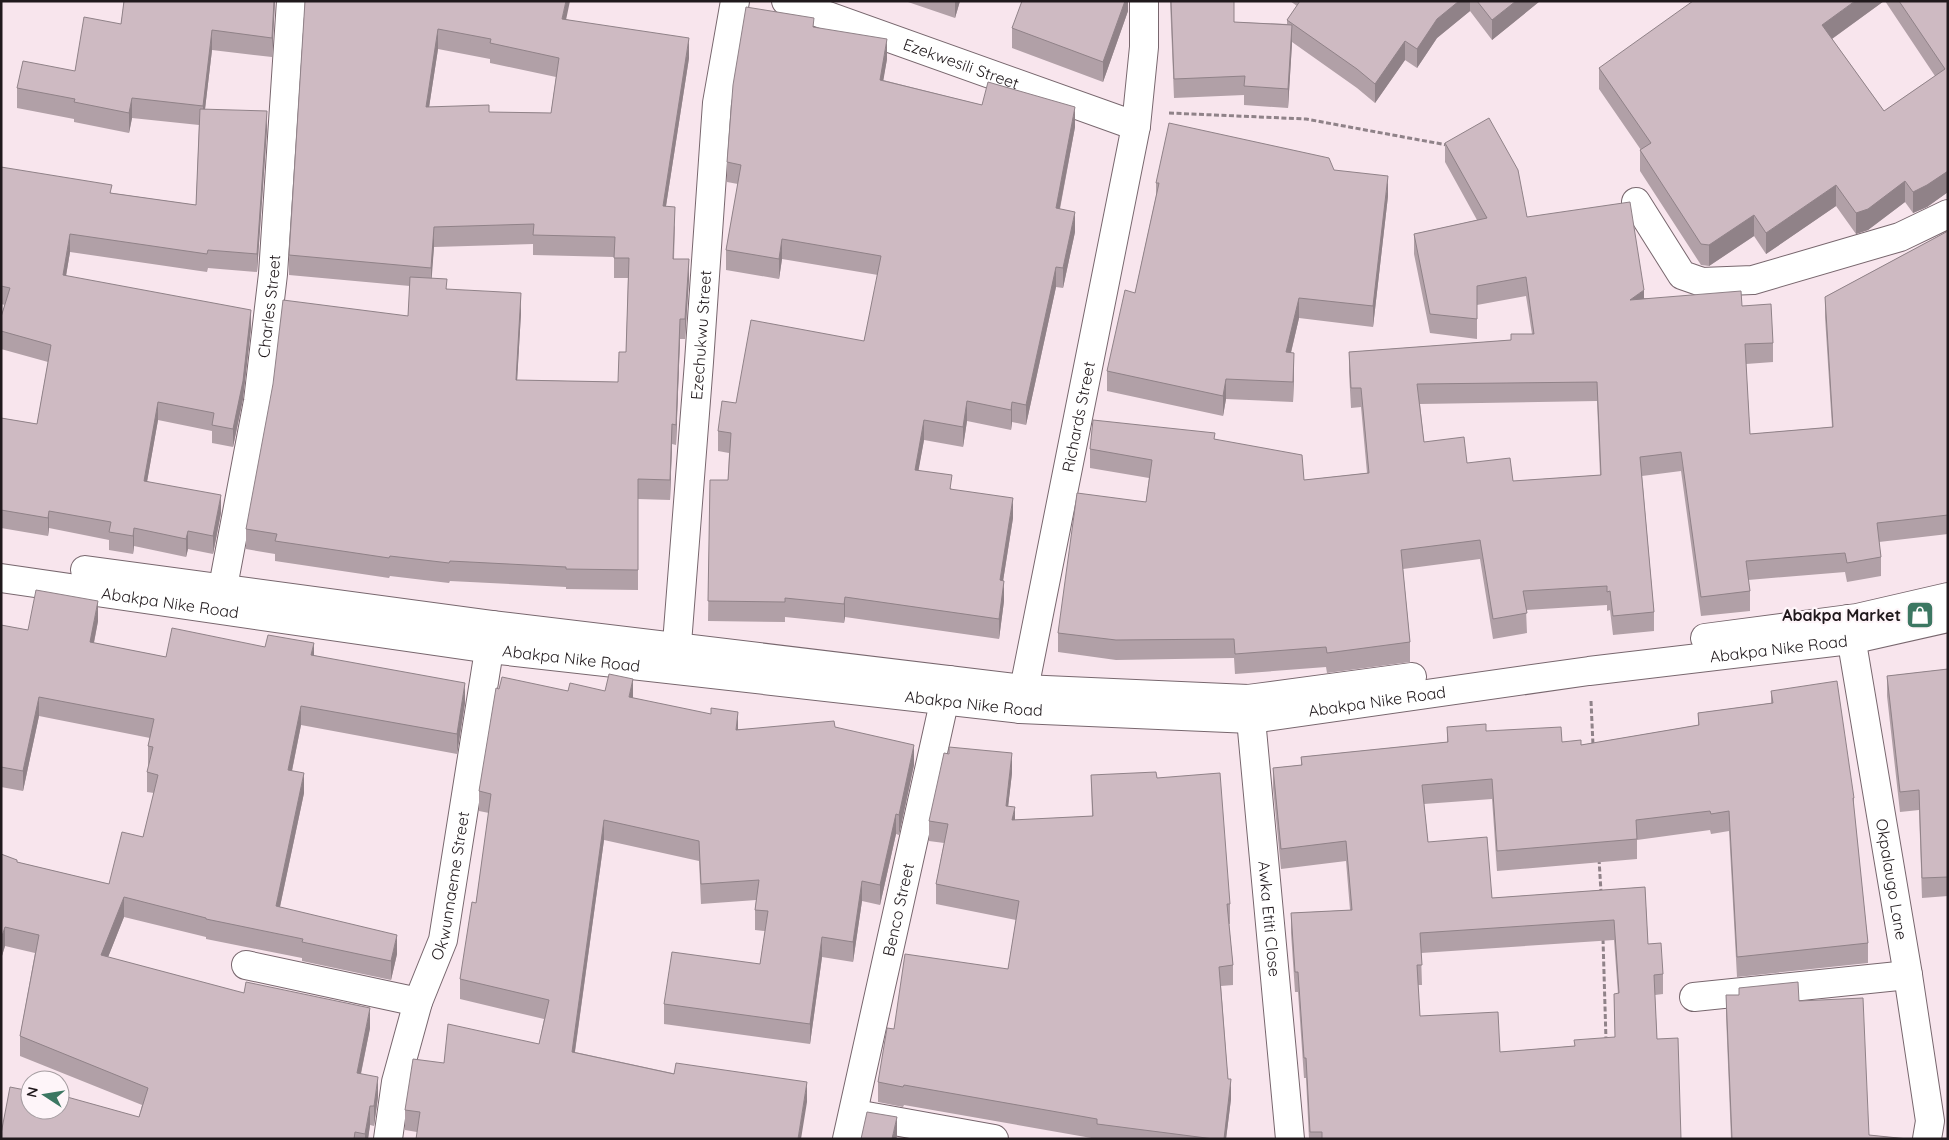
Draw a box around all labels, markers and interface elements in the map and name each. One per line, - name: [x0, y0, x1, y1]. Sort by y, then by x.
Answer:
- street label: Ezekwesili Street: [901, 34, 1022, 93]
- street label: Charles Street: [253, 254, 284, 359]
- street label: Ezechukwu Street: [686, 269, 715, 401]
- street label: Richards Street: [1057, 360, 1099, 474]
- street label: Abakpa Nike Road: [100, 583, 240, 622]
- shop icon: Abakpa Market: [1905, 600, 1935, 630]
- place label: Abakpa Market: [1782, 605, 1901, 625]
- street label: Abakpa Nike Road: [1709, 630, 1849, 667]
- street label: Abakpa Nike Road: [501, 640, 641, 676]
- street label: Abakpa Nike Road: [1307, 681, 1447, 721]
- street label: Abakpa Nike Road: [904, 686, 1043, 720]
- street label: Okwunnaeme Street: [426, 810, 473, 963]
- street label: Okpalaugo Lane: [1872, 817, 1912, 941]
- street label: Awka Etiti Close: [1254, 860, 1285, 978]
- street label: Benco Street: [878, 861, 918, 958]
- north arrow: [20, 1070, 70, 1120]
- text: N: [22, 1085, 42, 1099]

